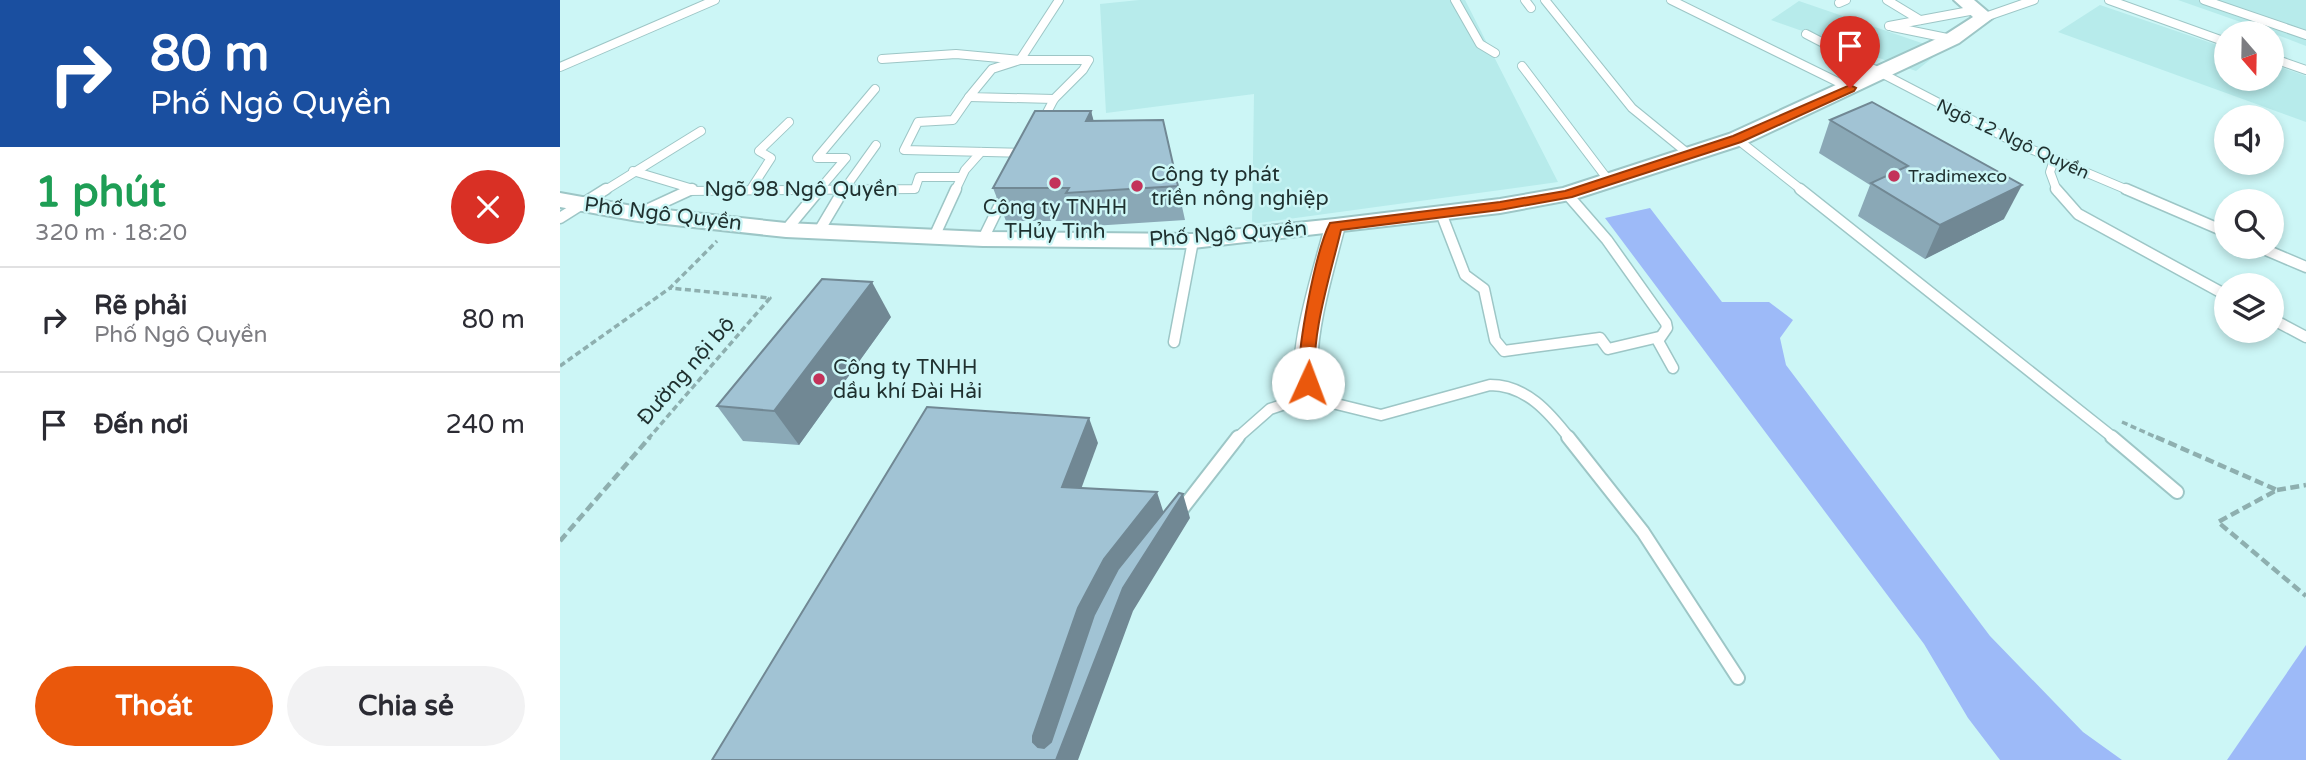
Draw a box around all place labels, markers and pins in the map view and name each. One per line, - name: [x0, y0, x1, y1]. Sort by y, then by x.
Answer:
- pin: [1820, 16, 1880, 88]
- place label: Công ty phát triền nông nghiệp: [1151, 162, 1329, 211]
- place label: Tradimexco: [1908, 165, 2007, 187]
- marker: Tradimexco: [1886, 168, 1902, 184]
- marker: Công ty TNHH THủy Tinh: [1047, 175, 1063, 191]
- marker: Công ty phát triền nông nghiệp: [1129, 178, 1145, 194]
- place label: Công ty TNHH THủy Tinh: [983, 195, 1127, 244]
- place label: Công ty TNHH dầu khí Đài Hải: [833, 355, 982, 404]
- marker: Công ty TNHH dầu khí Đài Hải: [811, 371, 827, 387]

